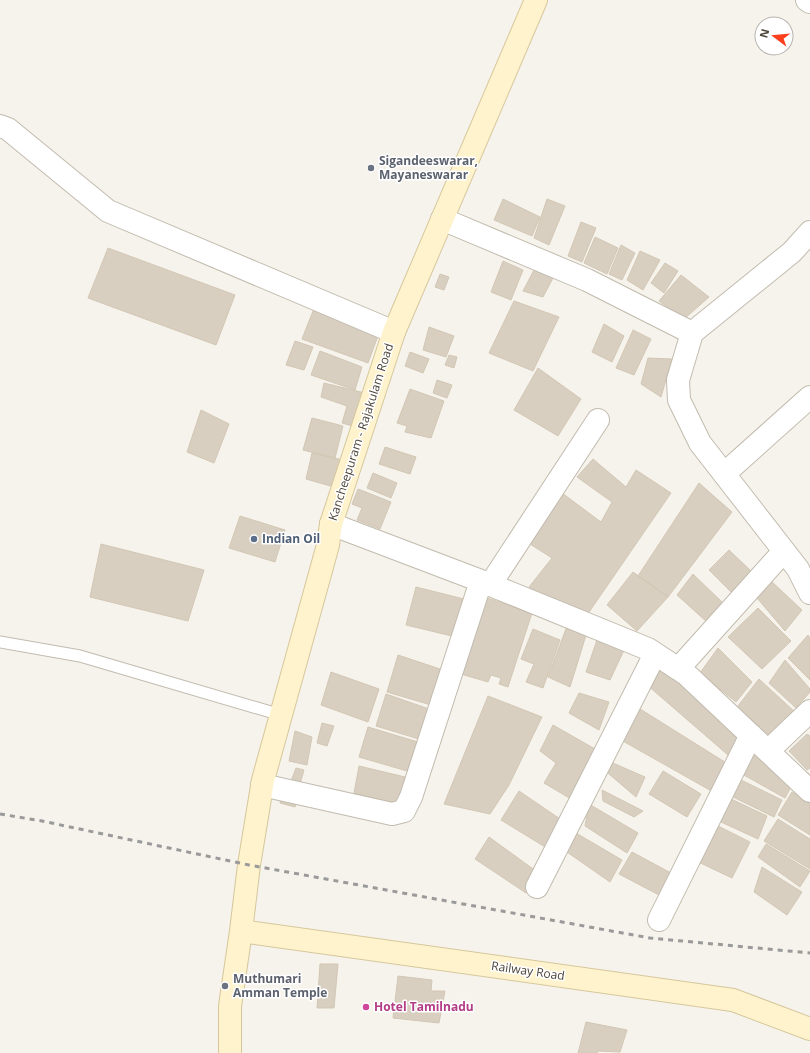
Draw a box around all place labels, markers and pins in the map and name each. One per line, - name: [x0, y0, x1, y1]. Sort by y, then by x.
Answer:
- place label: Sigandeeswarar, Mayaneswarar: [379, 152, 478, 183]
- marker: Sigandeeswarar, Mayaneswarar: [366, 163, 376, 173]
- place label: Indian Oil: [262, 530, 320, 547]
- marker: Indian Oil: [249, 534, 259, 544]
- place label: Muthumari Amman Temple: [233, 970, 327, 1001]
- marker: Muthumari Amman Temple: [220, 981, 230, 991]
- place label: Hotel Tamilnadu: [374, 998, 474, 1015]
- marker: Hotel Tamilnadu: [361, 1002, 371, 1012]

